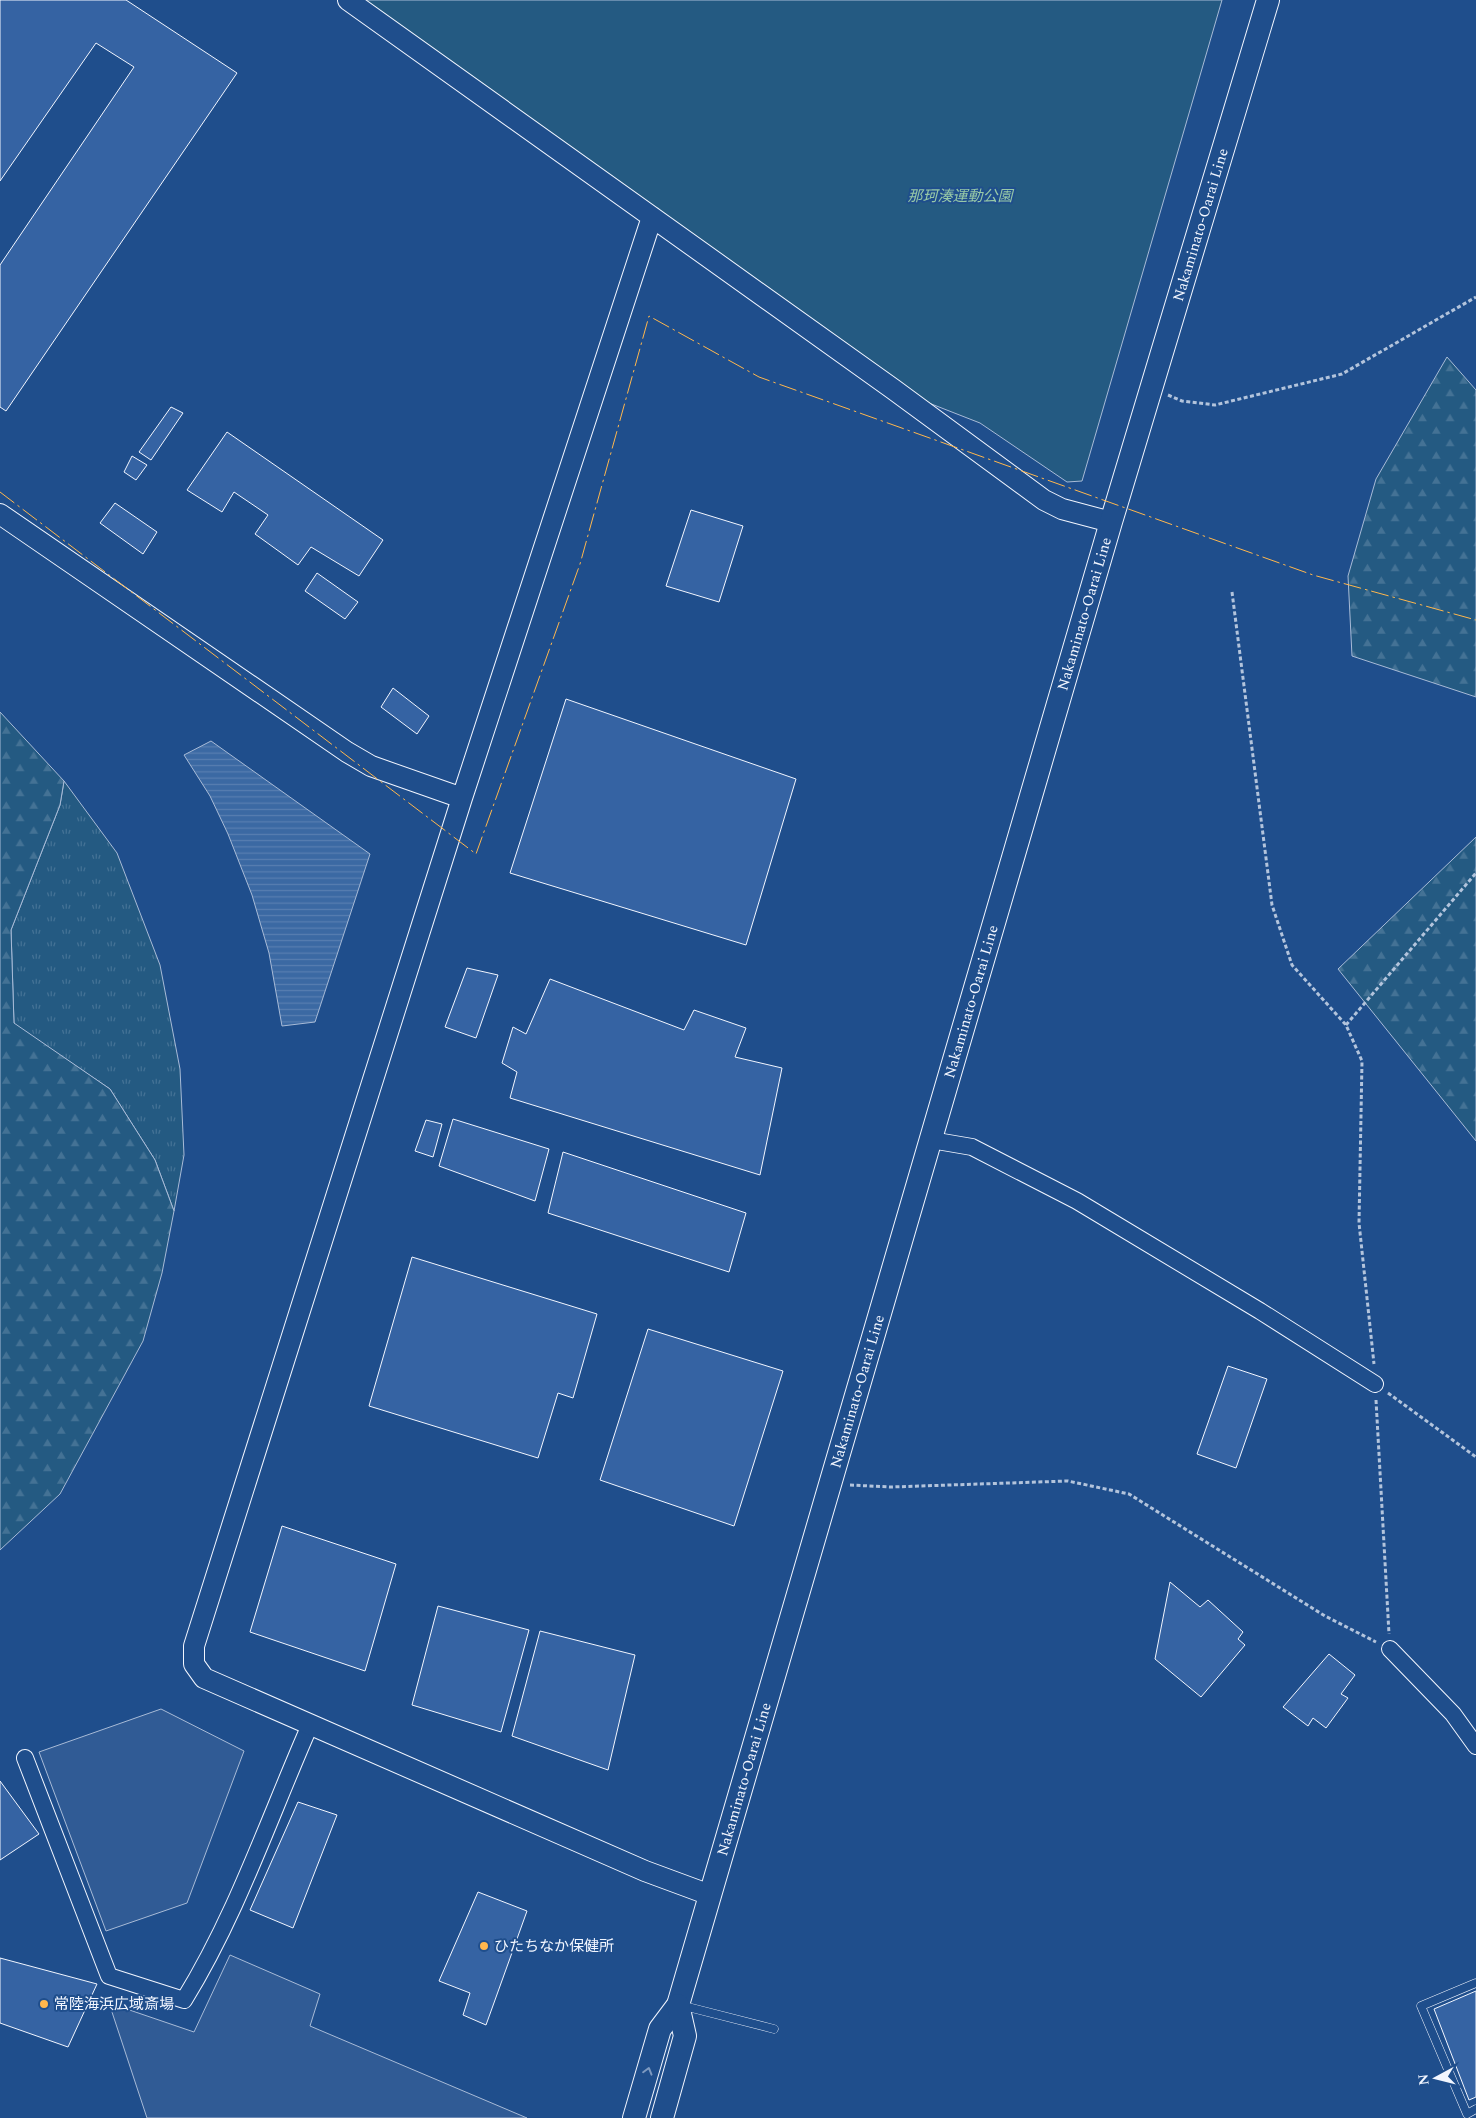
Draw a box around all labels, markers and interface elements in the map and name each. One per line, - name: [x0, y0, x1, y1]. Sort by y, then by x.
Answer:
- street label: Nakaminato-Oarai Line: [1166, 145, 1234, 304]
- park label: 那珂湊運動公園: [907, 185, 1014, 208]
- street label: Nakaminato-Oarai Line: [1051, 534, 1118, 693]
- street label: Nakaminato-Oarai Line: [938, 922, 1004, 1081]
- street label: Nakaminato-Oarai Line: [824, 1312, 890, 1471]
- street label: Nakaminato-Oarai Line: [711, 1700, 777, 1859]
- place label: ひたちなか保健所: [494, 1935, 614, 1958]
- marker: ひたちなか保健所: [478, 1940, 490, 1952]
- place label: 常陸海浜広域斎場: [54, 1993, 174, 2016]
- marker: 常陸海浜広域斎場: [38, 1998, 50, 2010]
- north arrow: [1411, 2053, 1461, 2103]
- one-way arrow: [642, 2067, 653, 2076]
- text: N: [1412, 2073, 1435, 2086]

